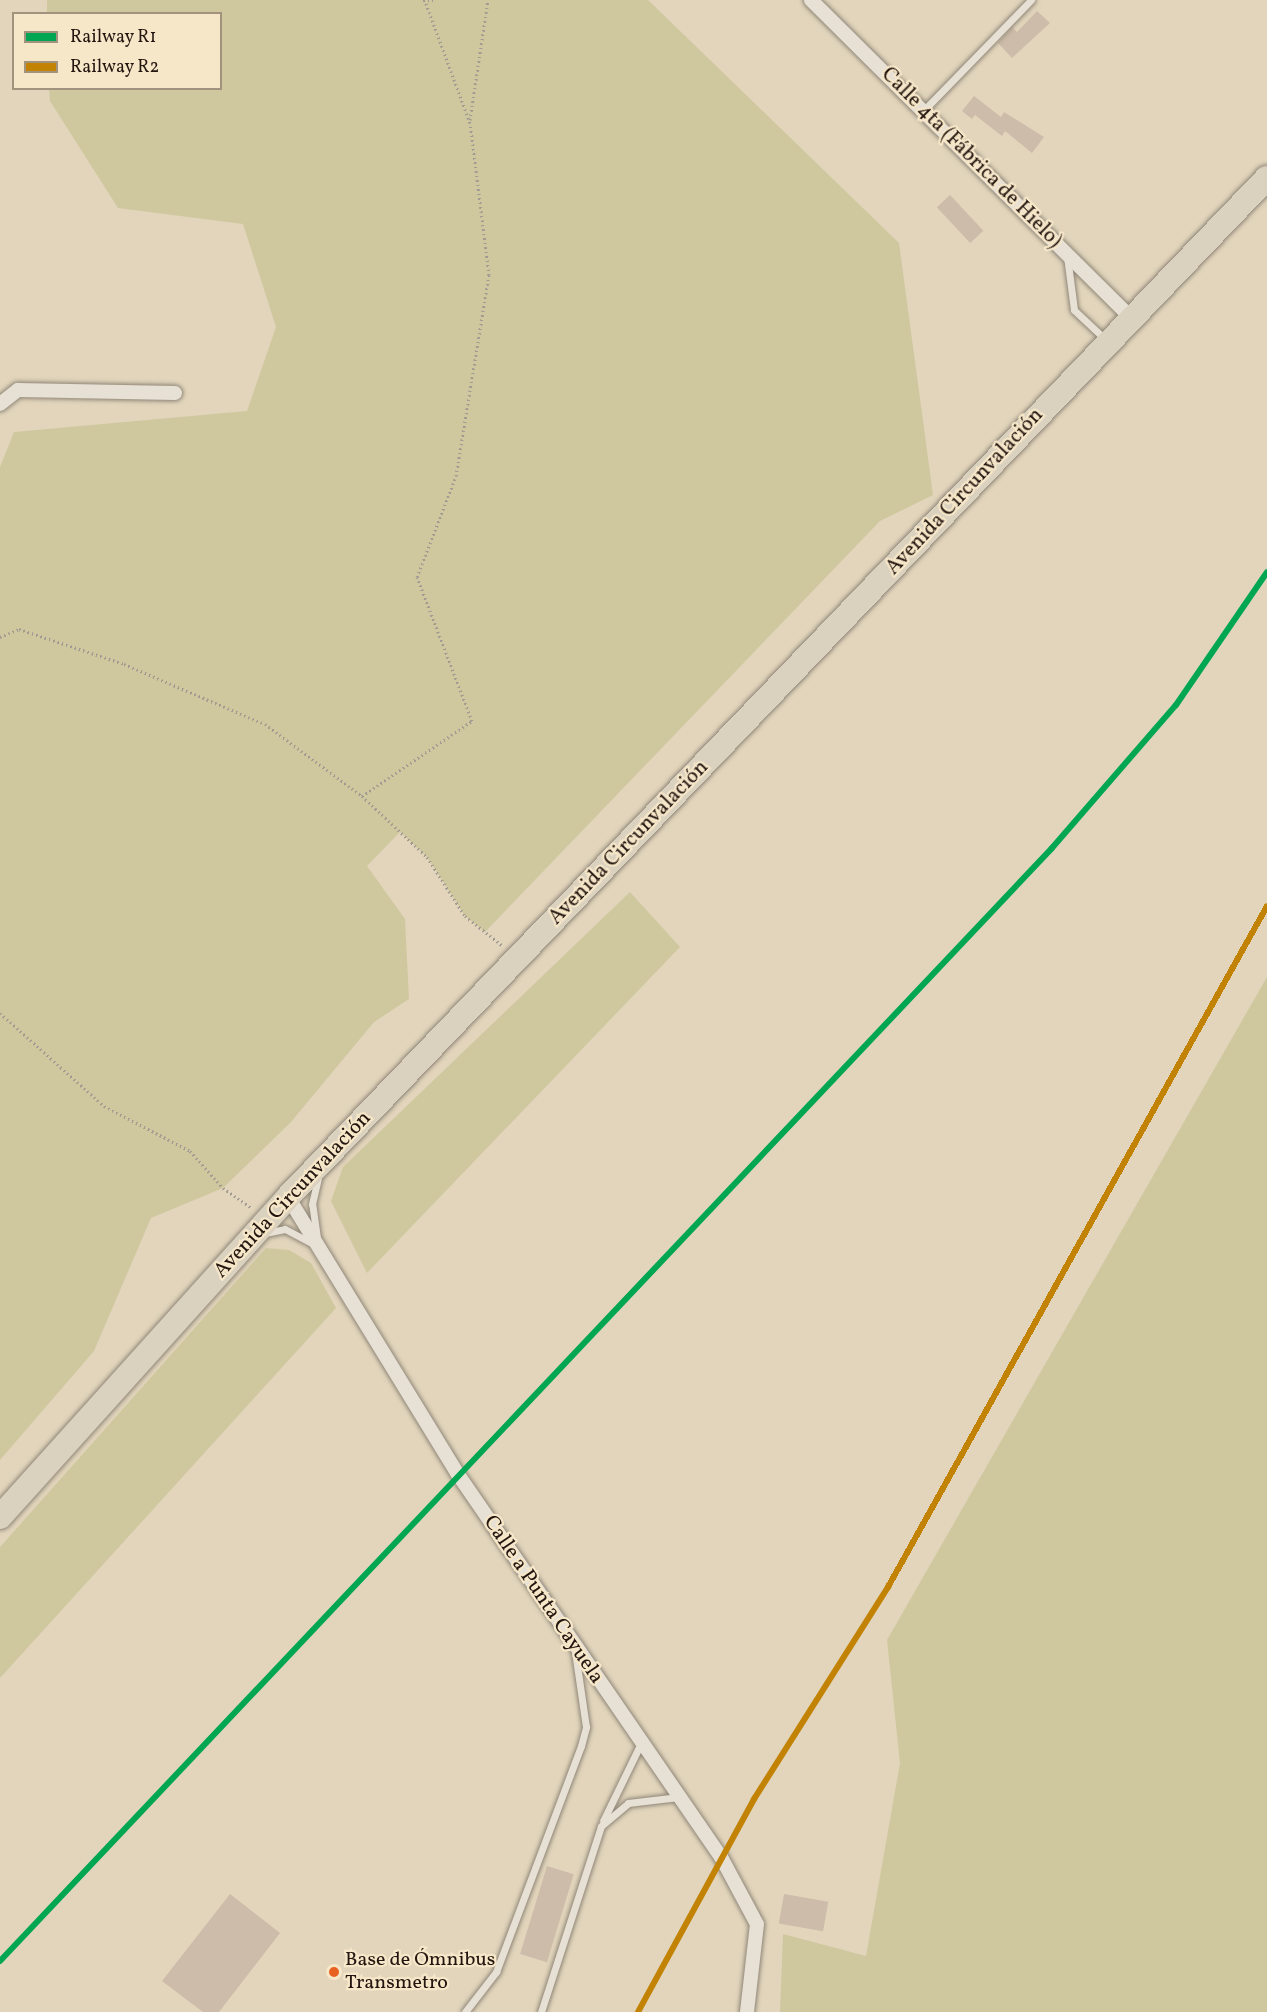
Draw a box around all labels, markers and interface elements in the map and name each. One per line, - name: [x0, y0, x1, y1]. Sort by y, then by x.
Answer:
- legend: [12, 12, 222, 90]
- text: Railway R1: [70, 25, 157, 50]
- text: Railway R2: [70, 55, 159, 80]
- street label: Calle 4ta (Fábrica de Hielo): [875, 62, 1067, 254]
- street label: Avenida Circunvalación: [881, 403, 1049, 581]
- street label: Avenida Circunvalación: [544, 755, 714, 931]
- street label: Avenida Circunvalación: [209, 1106, 377, 1284]
- street label: Calle a Punta Cayuela: [477, 1511, 609, 1689]
- place label: Base de Ómnibus Transmetro: [345, 1948, 495, 1995]
- marker: Base de Ómnibus Transmetro: [328, 1966, 340, 1978]

